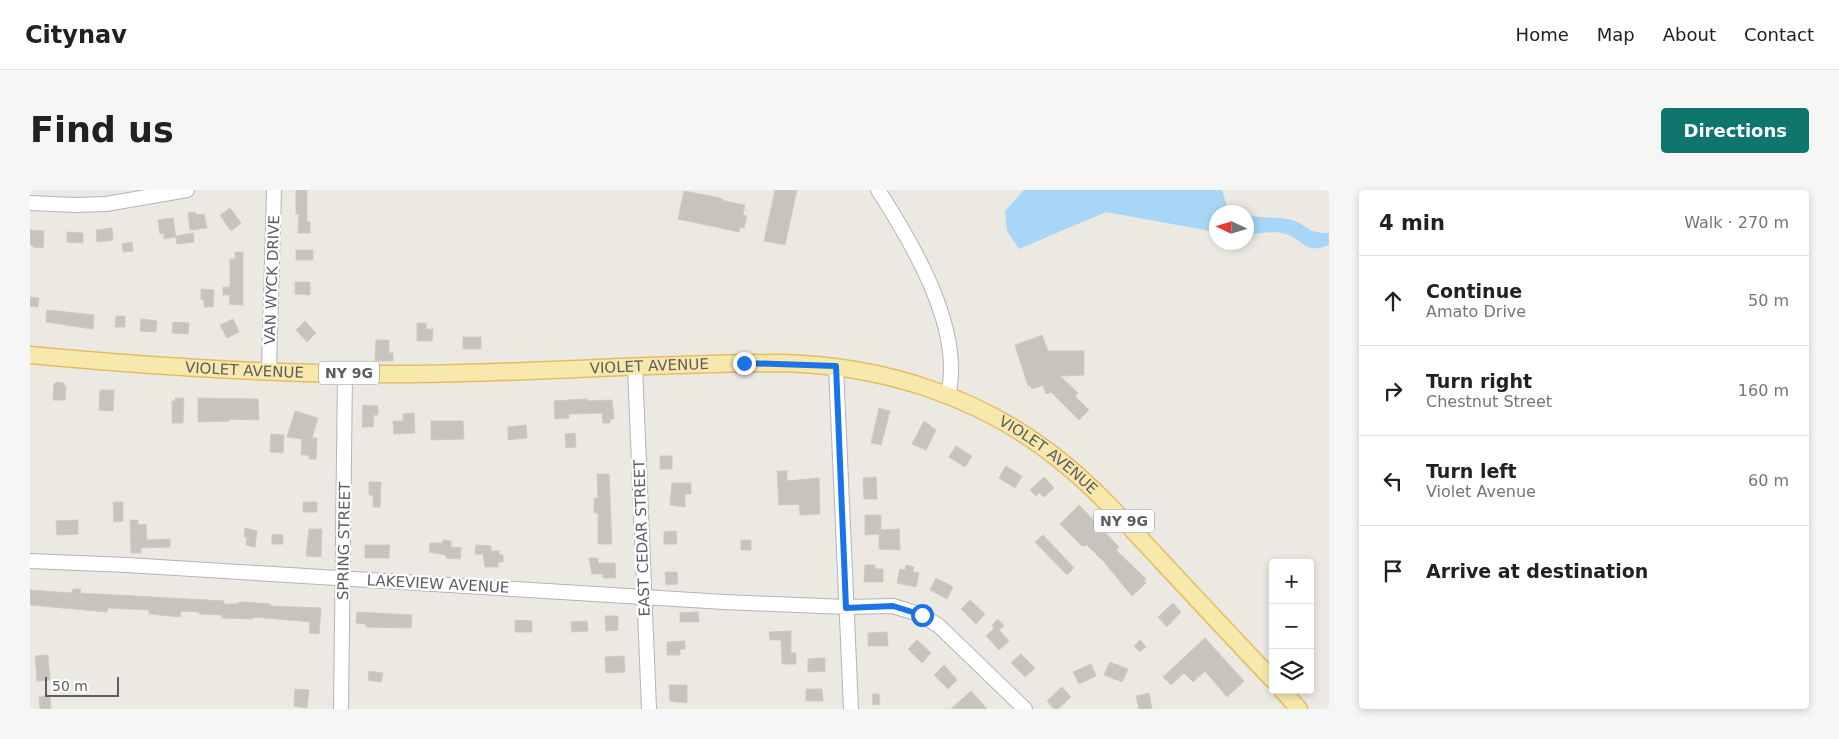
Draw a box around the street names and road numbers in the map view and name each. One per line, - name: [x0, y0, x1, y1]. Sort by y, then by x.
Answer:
- street label: VAN WYCK DRIVE: [261, 215, 283, 345]
- street label: VIOLET AVENUE: [589, 355, 709, 377]
- street label: VIOLET AVENUE: [184, 358, 304, 382]
- road number: NY 9G: [319, 362, 379, 384]
- street label: VIOLET AVENUE: [996, 412, 1101, 498]
- street label: EAST CEDAR STREET: [630, 458, 654, 617]
- street label: SPRING STREET: [334, 481, 354, 600]
- road number: NY 9G: [1094, 510, 1154, 532]
- street label: LAKEVIEW AVENUE: [366, 571, 510, 597]

